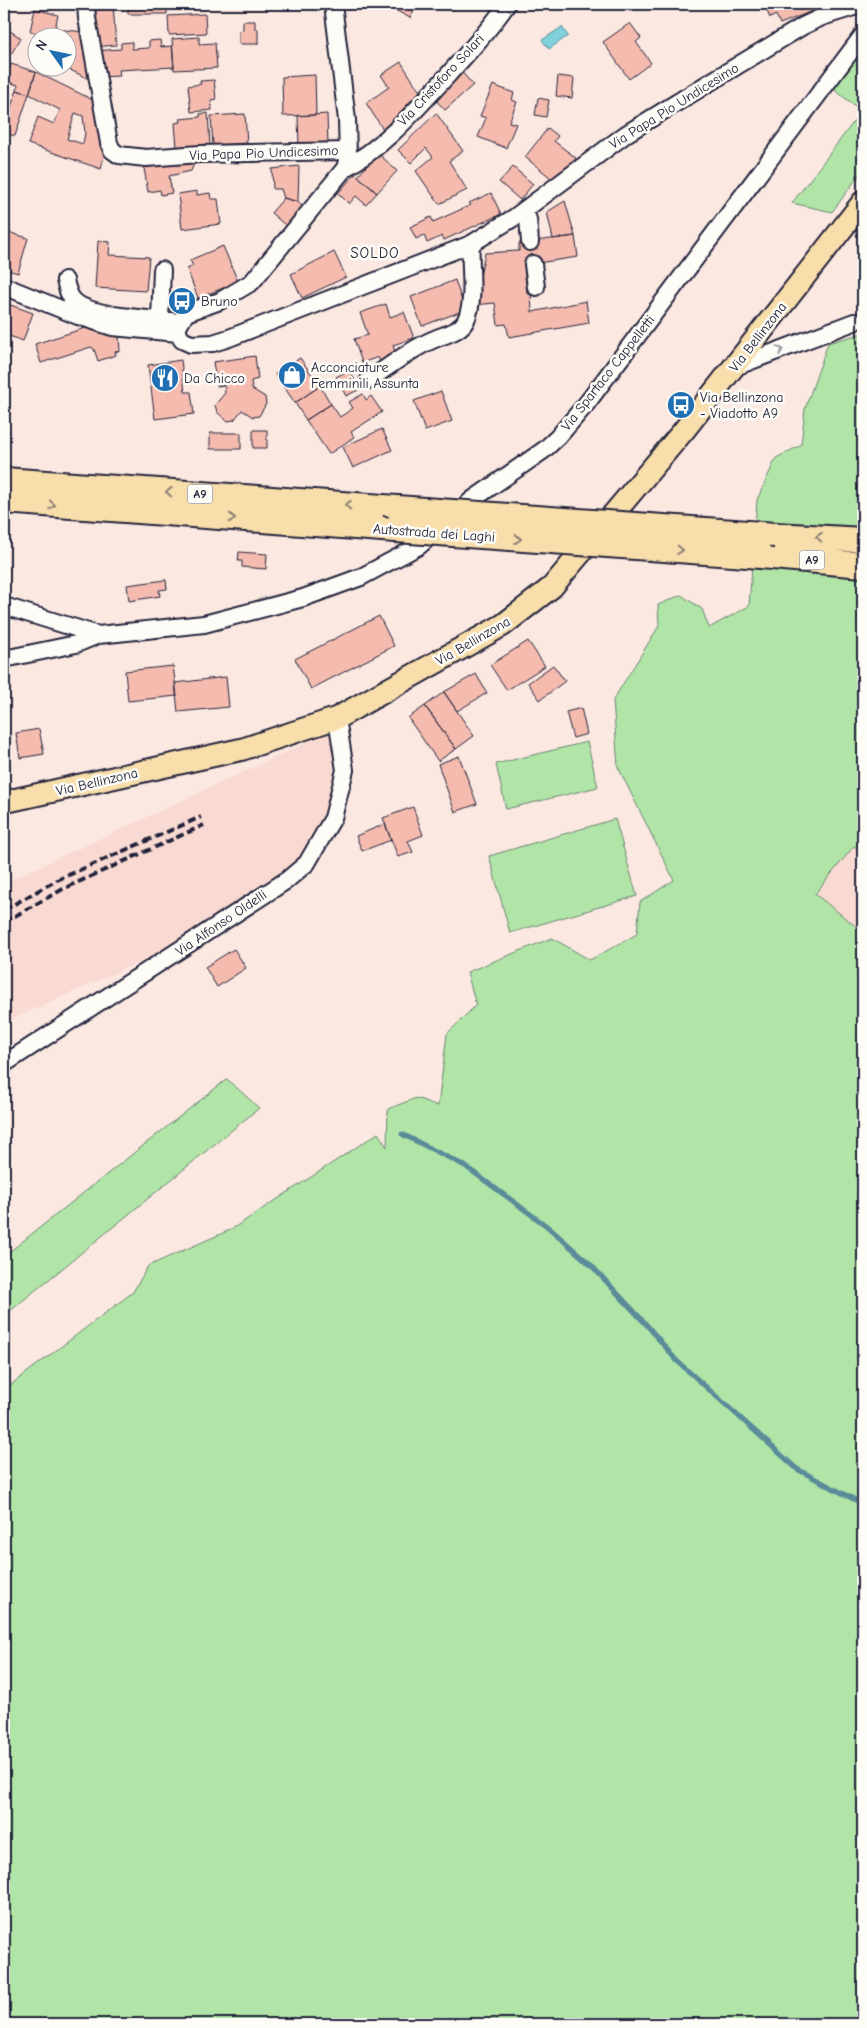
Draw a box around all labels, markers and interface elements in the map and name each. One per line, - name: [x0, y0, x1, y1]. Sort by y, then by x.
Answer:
- north arrow: [28, 28, 78, 78]
- street label: Via Cristoforo Solari: [394, 31, 488, 129]
- text: N: [32, 37, 51, 54]
- street label: Via Papa Pio Undicesimo: [606, 59, 742, 153]
- street label: Via Papa Pio Undicesimo: [189, 142, 339, 164]
- district label: SOLDO: [350, 244, 400, 262]
- bus stop icon: Bruno: [167, 286, 197, 316]
- place label: Bruno: [201, 293, 238, 310]
- street label: Via Bellinzona: [726, 299, 790, 375]
- street label: Via Spartaco Cappelletti: [558, 312, 658, 434]
- one-way arrow: [775, 346, 784, 356]
- place label: Acconciature Femminili Assunta: [311, 359, 419, 392]
- shop icon: Acconciature Femminili Assunta: [277, 360, 307, 390]
- restaurant icon: Da Chicco: [150, 363, 180, 393]
- place label: Da Chicco: [184, 370, 245, 387]
- place label: Via Bellinzona - Viadotto A9: [700, 389, 783, 422]
- bus stop icon: Via Bellinzona - Viadotto A9: [666, 390, 696, 420]
- road number: A9: [188, 484, 212, 504]
- one-way arrow: [165, 487, 173, 498]
- one-way arrow: [49, 499, 57, 510]
- one-way arrow: [344, 500, 352, 511]
- one-way arrow: [228, 512, 236, 523]
- street label: Autostrada dei Laghi: [372, 520, 496, 546]
- one-way arrow: [815, 532, 823, 543]
- one-way arrow: [514, 533, 522, 544]
- one-way arrow: [676, 545, 684, 556]
- road number: A9: [800, 550, 824, 570]
- street label: Via Bellinzona: [433, 613, 513, 669]
- street label: Via Bellinzona: [54, 764, 140, 800]
- street label: Via Alfonso Oldelli: [172, 886, 270, 960]

